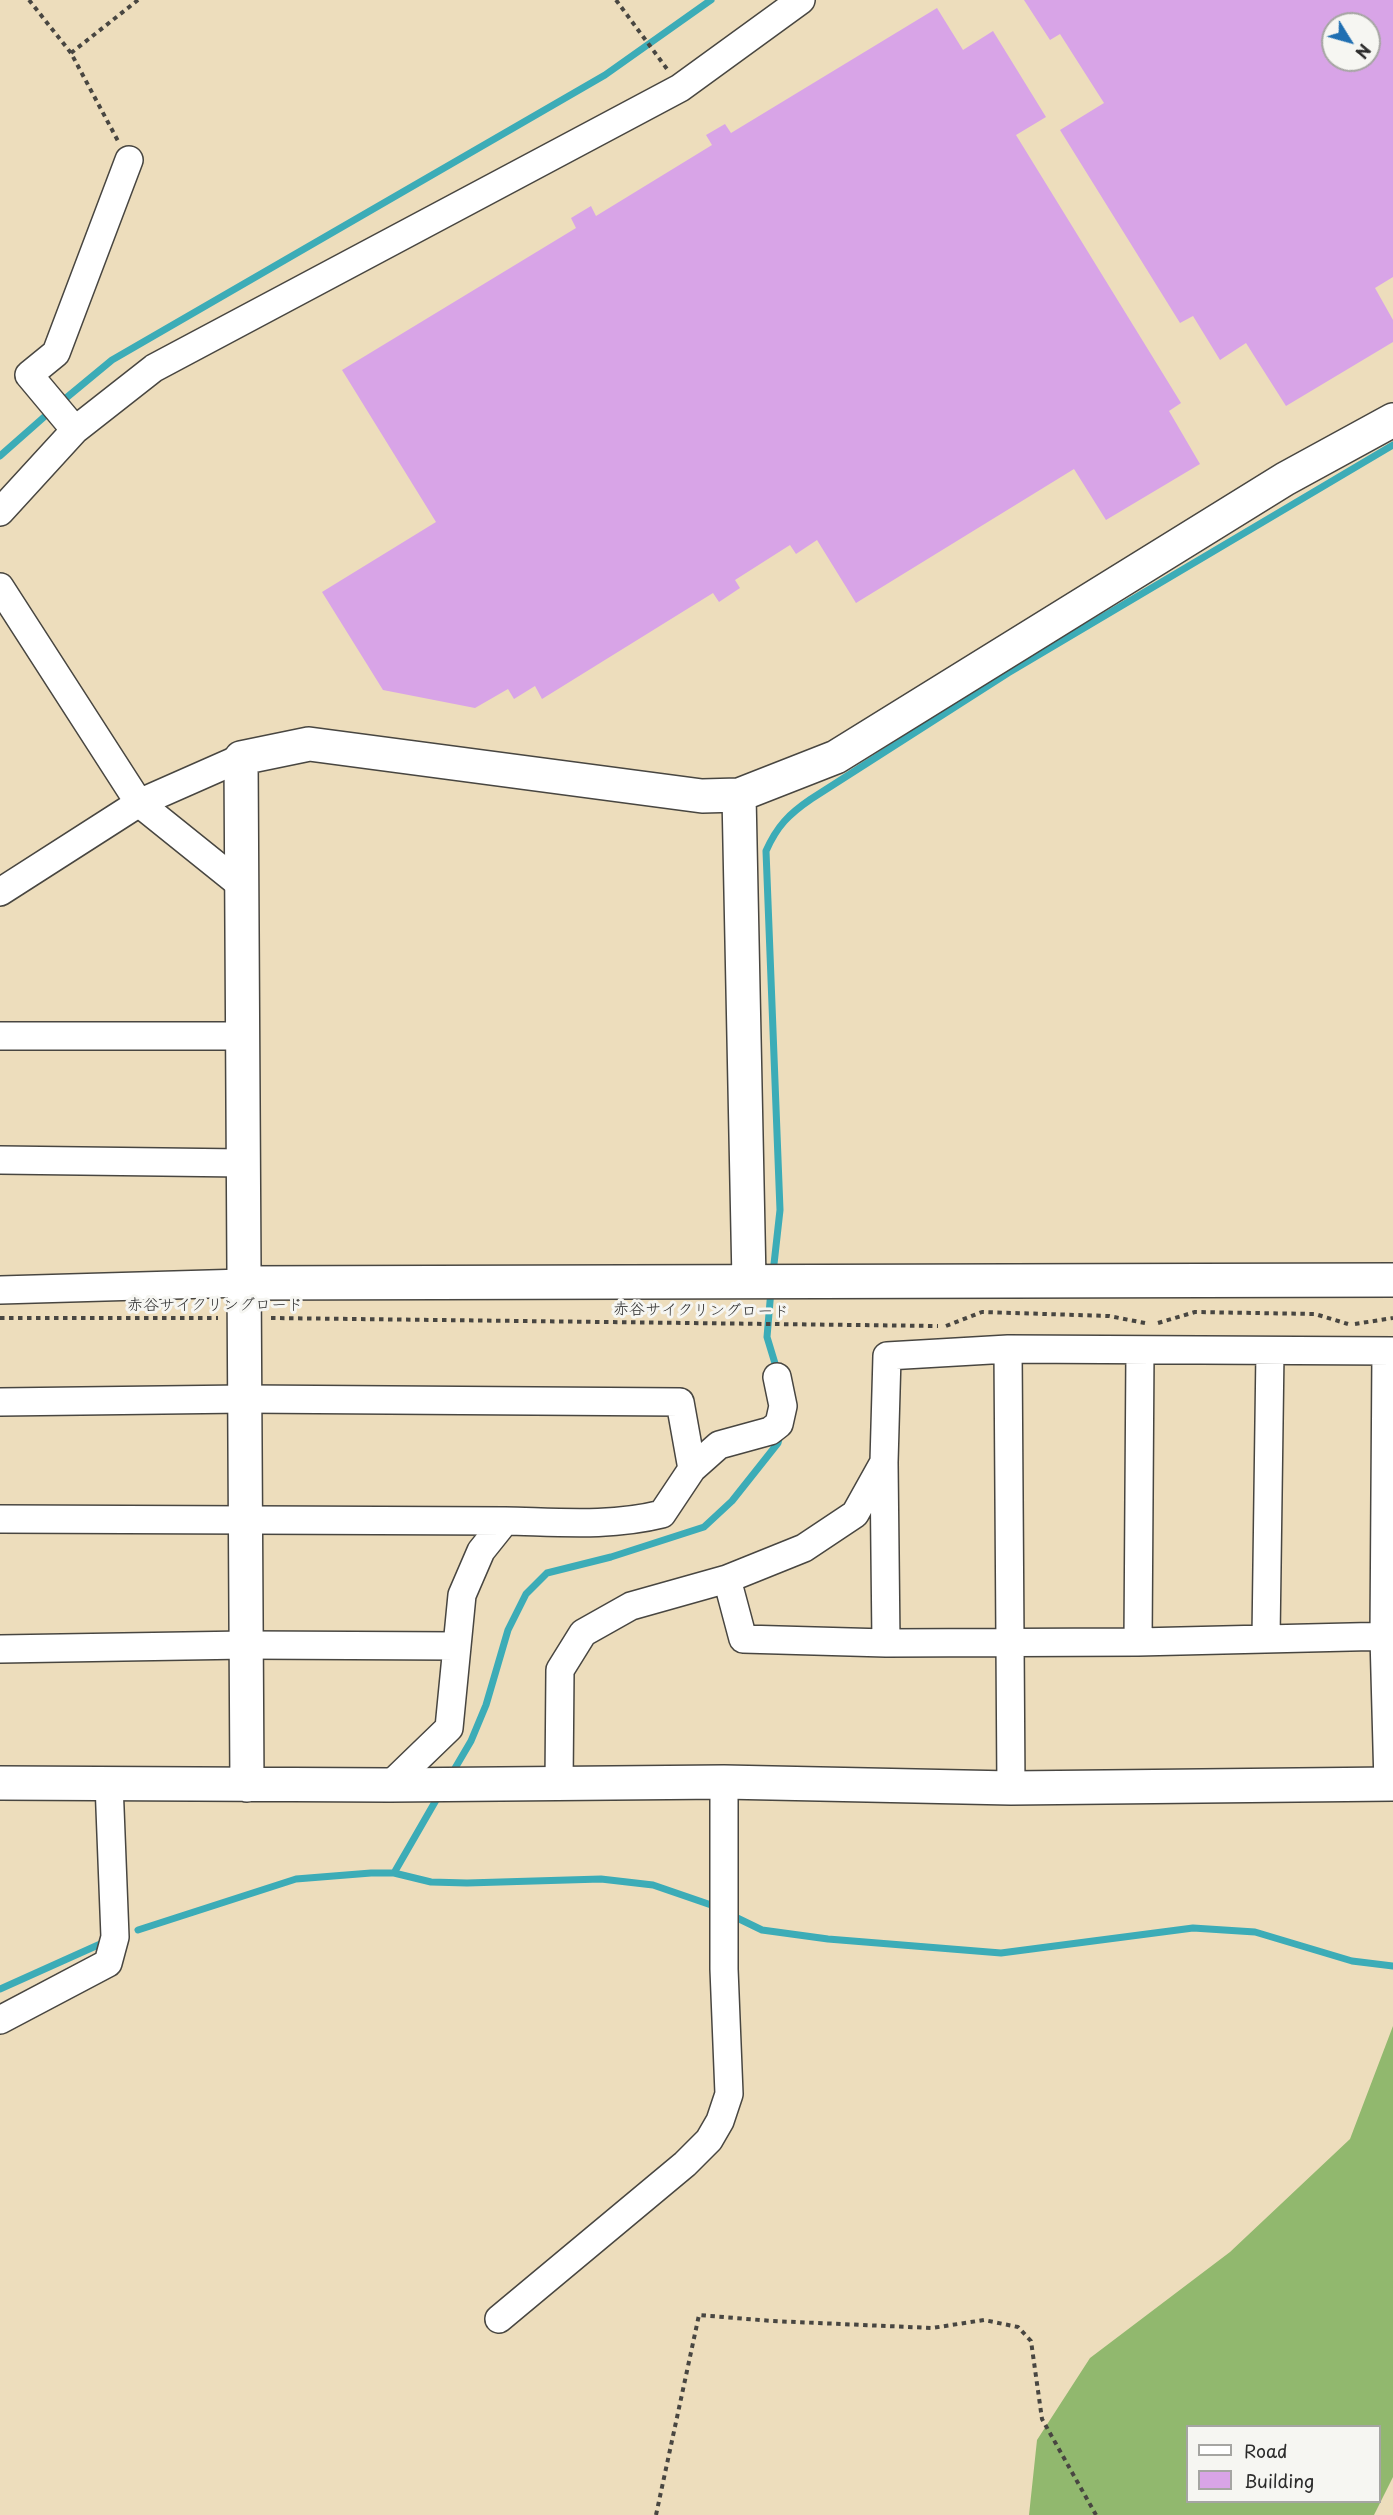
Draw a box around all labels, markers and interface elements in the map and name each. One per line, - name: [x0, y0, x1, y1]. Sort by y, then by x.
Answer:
- north arrow: [1321, 12, 1381, 72]
- text: N: [1350, 39, 1377, 64]
- street label: 赤谷サイクリングロード: [127, 1296, 303, 1316]
- street label: 赤谷サイクリングロード: [613, 1300, 789, 1322]
- legend: [1186, 2425, 1381, 2503]
- text: Road: [1244, 2437, 1288, 2464]
- text: Building: [1244, 2467, 1314, 2494]

